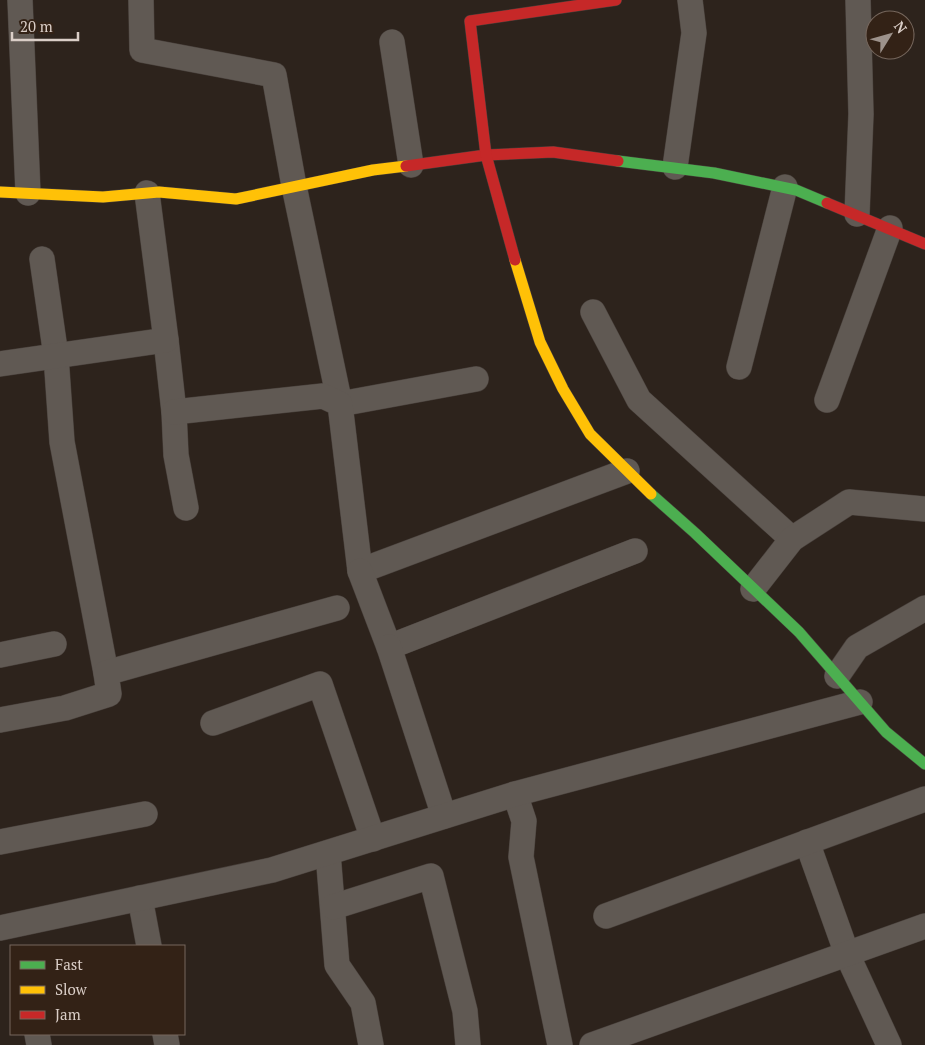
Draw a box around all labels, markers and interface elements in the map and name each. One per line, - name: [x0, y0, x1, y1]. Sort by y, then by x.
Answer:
- scale bar: [12, 10, 79, 42]
- north arrow: [865, 10, 915, 60]
- text: 20 m: [20, 16, 53, 36]
- text: N: [890, 17, 912, 37]
- legend: [10, 945, 185, 1035]
- text: Fast: [55, 954, 83, 974]
- text: Slow: [55, 979, 88, 999]
- text: Jam: [55, 1004, 81, 1024]

